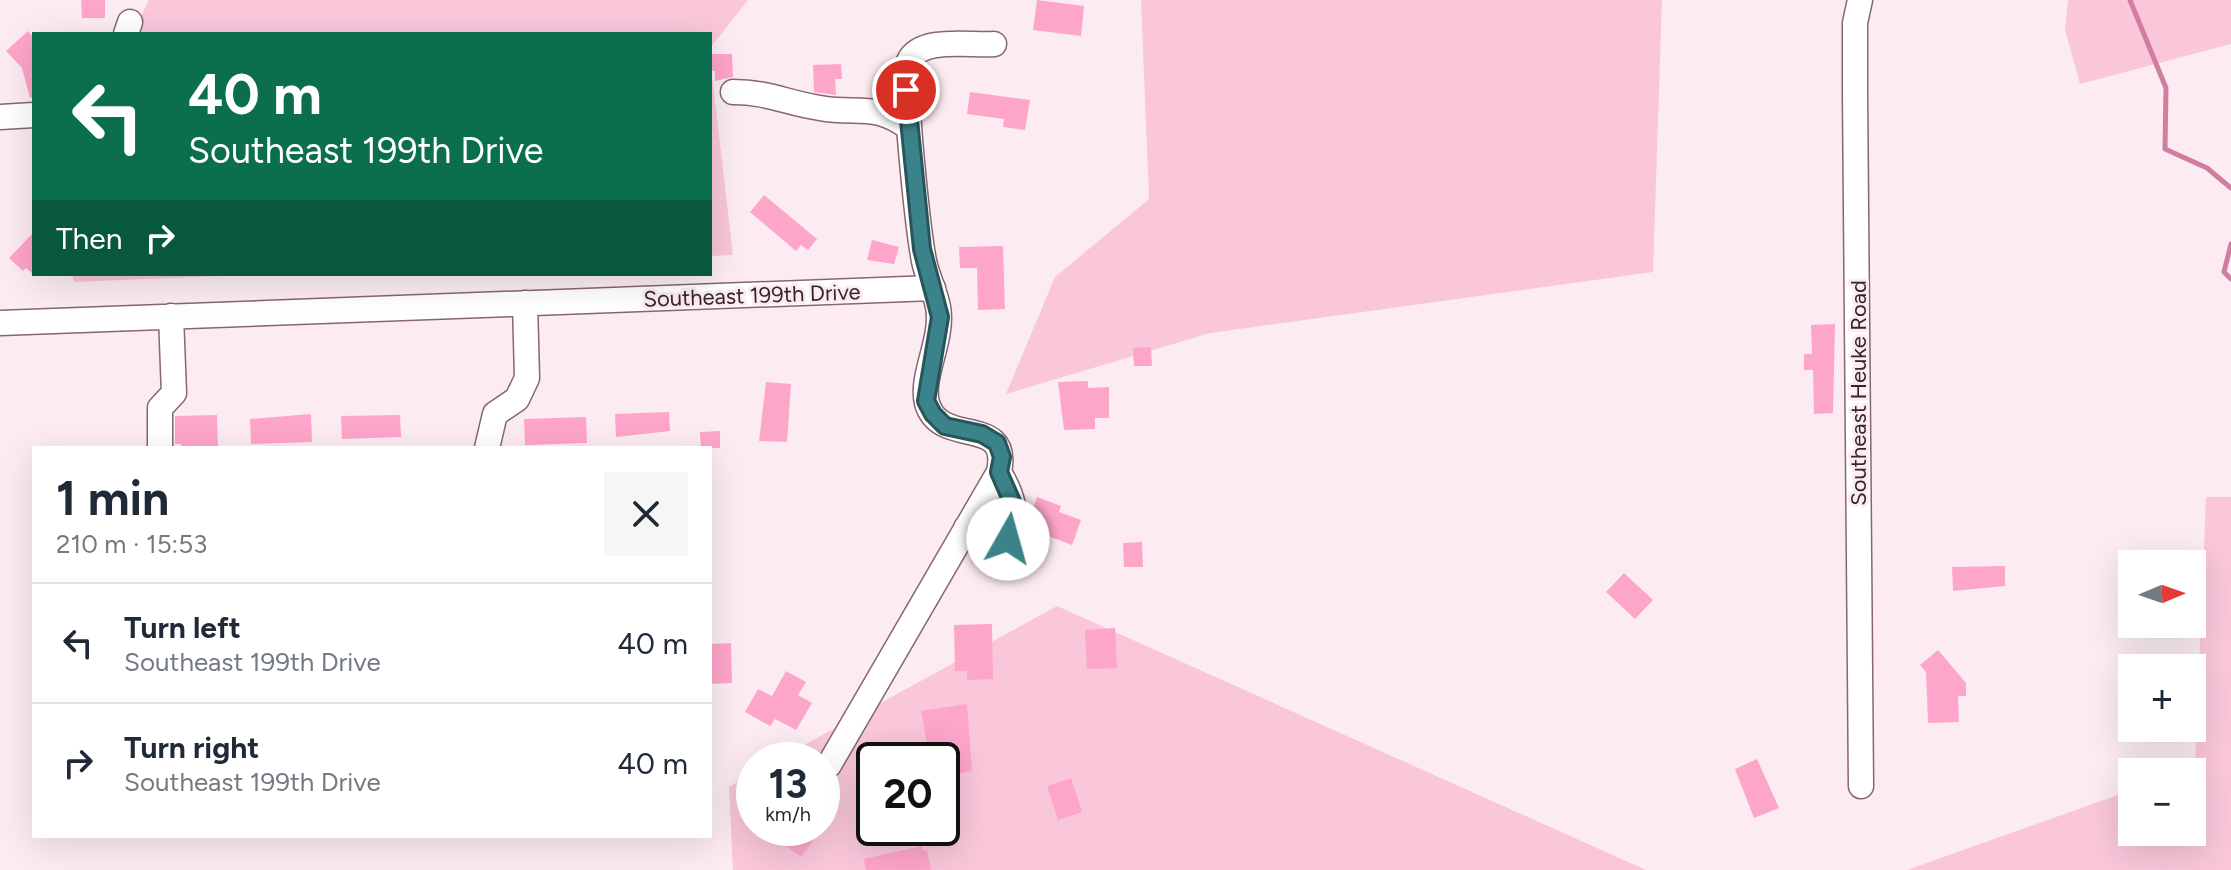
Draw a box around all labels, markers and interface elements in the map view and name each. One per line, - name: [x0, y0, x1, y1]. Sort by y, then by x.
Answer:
- pin: [872, 56, 940, 124]
- text: 40 m: [188, 61, 322, 128]
- icon: left: [56, 64, 160, 168]
- icon: arrive: [884, 68, 928, 112]
- text: Southeast 199th Drive: [188, 129, 544, 172]
- icon: right: [138, 216, 182, 260]
- text: Then: [56, 220, 122, 257]
- street label: Southeast 199th Drive: [643, 278, 861, 313]
- street label: Southeast Heuke Road: [1845, 280, 1872, 506]
- text: 1 min: [56, 469, 169, 527]
- button: close: [604, 472, 688, 556]
- position arrow: [966, 497, 1050, 581]
- text: 210 m · 15:53: [56, 528, 207, 560]
- north arrow: [2118, 550, 2206, 638]
- map controls: [2118, 550, 2206, 846]
- text: Turn left: [124, 609, 241, 646]
- icon: left: [56, 621, 100, 665]
- text: 40 m: [617, 625, 688, 662]
- text: Southeast 199th Drive: [124, 646, 381, 678]
- button: +: [2118, 654, 2206, 742]
- text: Turn right: [124, 729, 259, 766]
- icon: right: [56, 741, 100, 785]
- speed limit sign: 20: [856, 742, 960, 846]
- text: 40 m: [617, 745, 688, 782]
- button: −: [2118, 758, 2206, 846]
- text: 13: [768, 760, 808, 808]
- text: Southeast 199th Drive: [124, 766, 381, 798]
- text: km/h: [765, 802, 811, 826]

